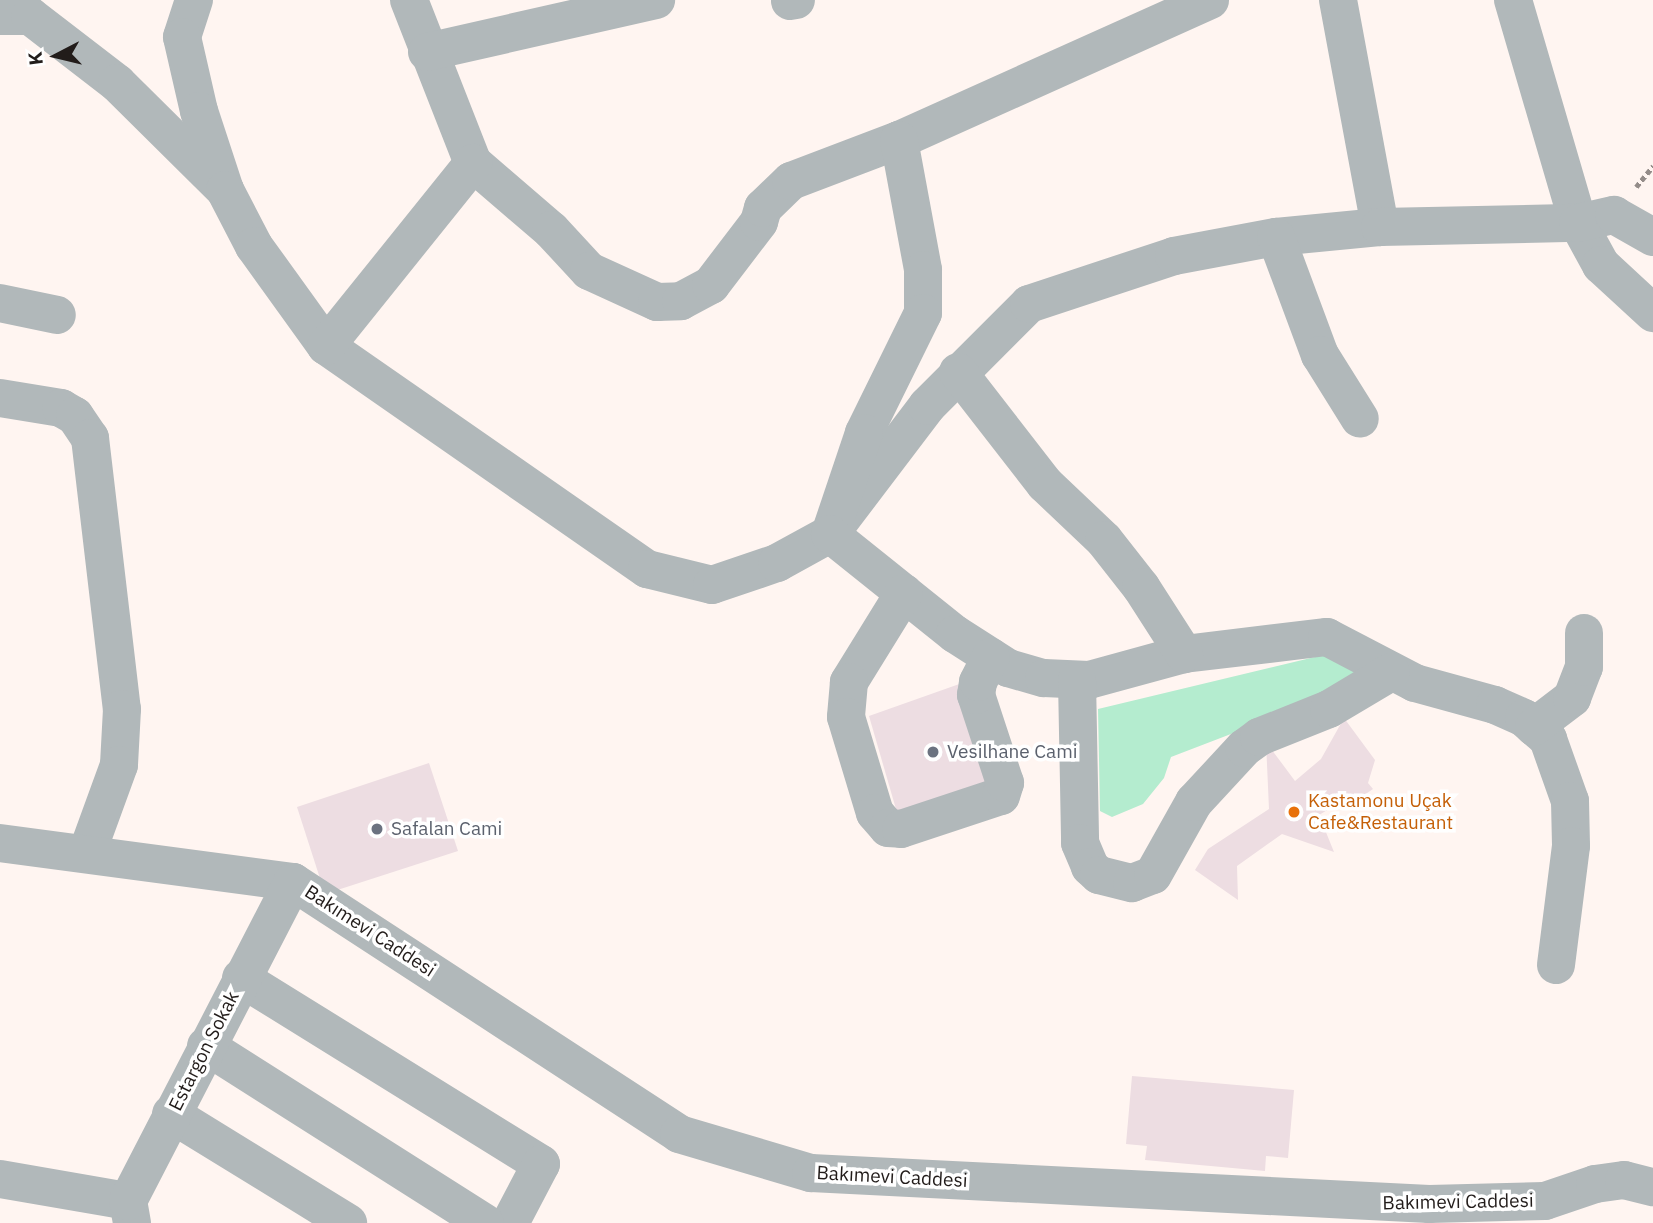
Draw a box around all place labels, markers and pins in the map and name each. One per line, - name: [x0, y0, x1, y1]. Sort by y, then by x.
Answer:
- place label: Vesilhane Cami: [947, 741, 1078, 763]
- marker: Vesilhane Cami: [925, 744, 941, 760]
- place label: Kastamonu Uçak Cafe&Restaurant: [1308, 790, 1453, 834]
- marker: Kastamonu Uçak Cafe&Restaurant: [1286, 804, 1302, 820]
- place label: Safalan Cami: [391, 818, 502, 840]
- marker: Safalan Cami: [369, 821, 385, 837]

